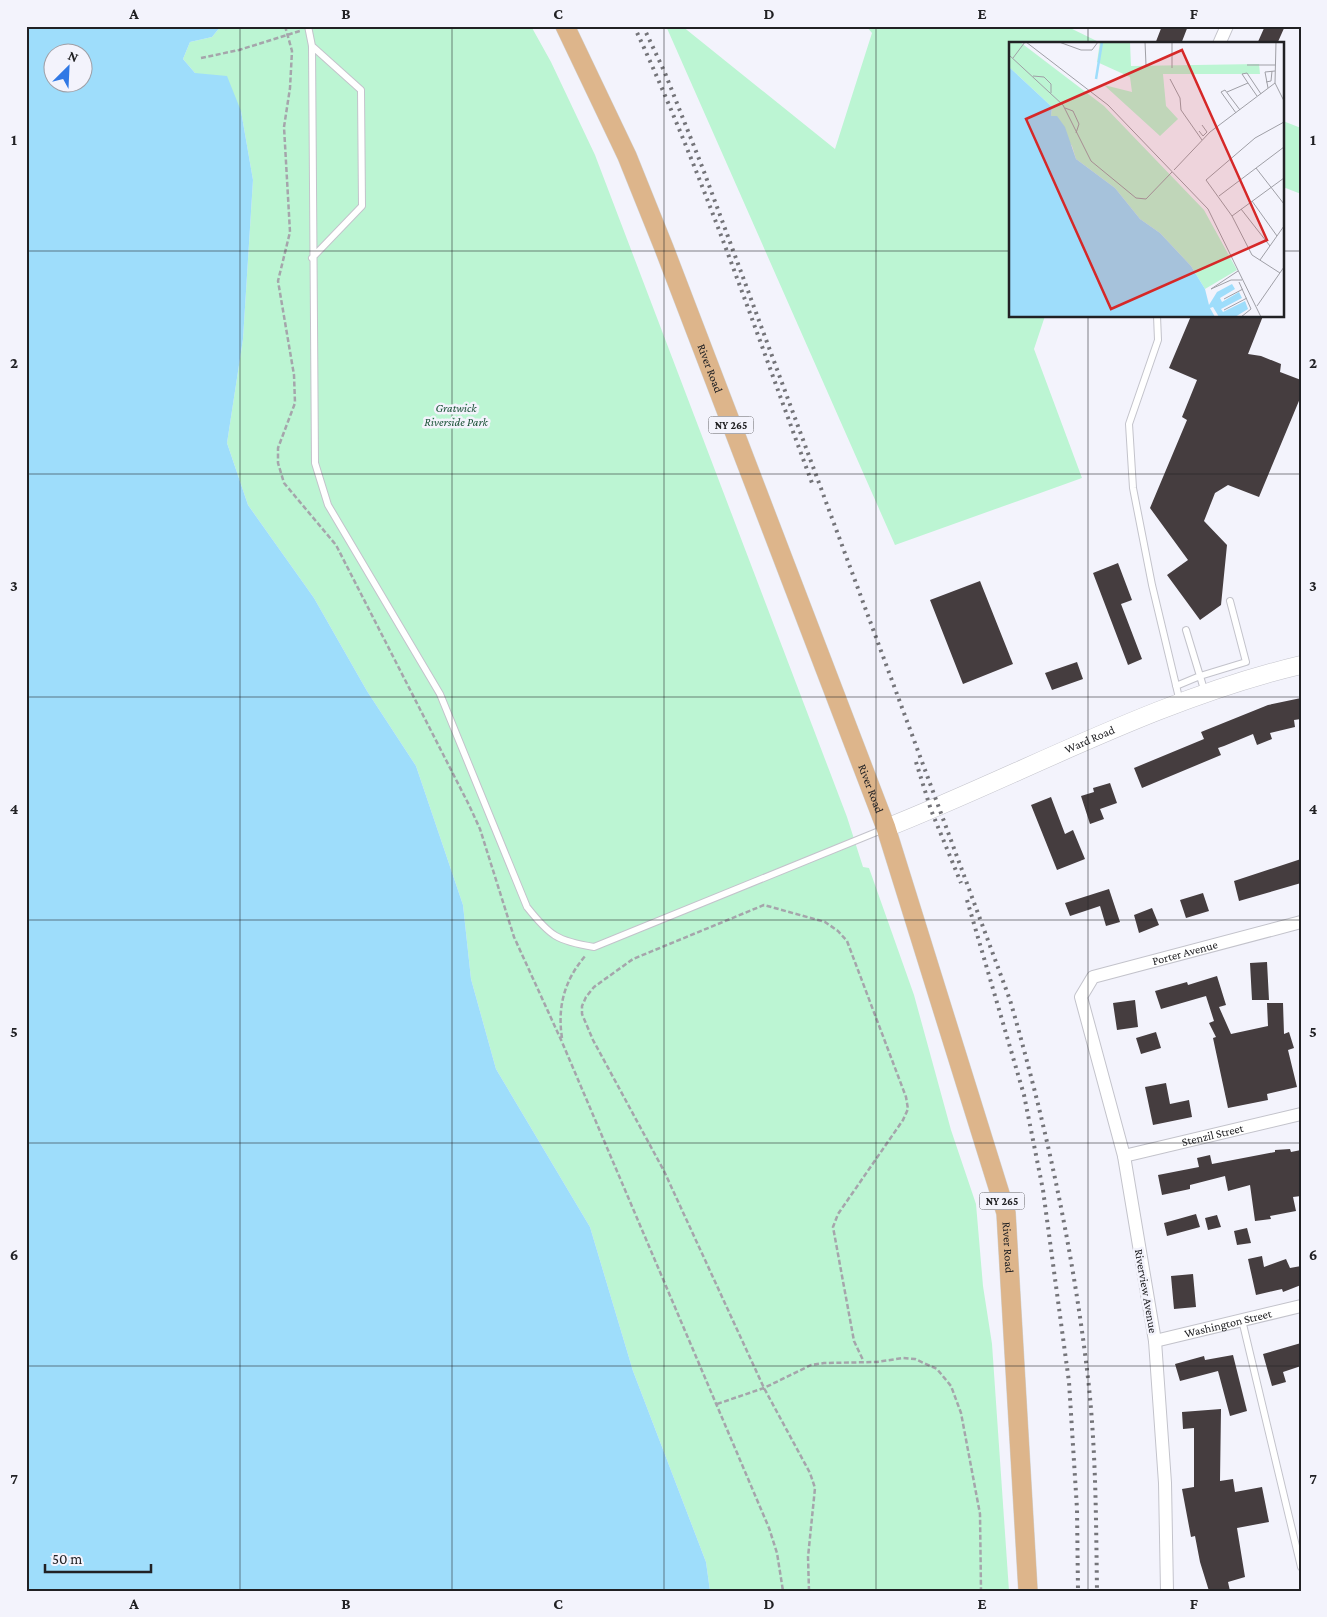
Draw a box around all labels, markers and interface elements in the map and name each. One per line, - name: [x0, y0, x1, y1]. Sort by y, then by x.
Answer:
- text: A: [128, 5, 139, 22]
- text: B: [341, 5, 351, 22]
- text: C: [553, 5, 563, 22]
- text: D: [763, 5, 775, 22]
- text: E: [977, 5, 987, 22]
- text: F: [1190, 5, 1199, 22]
- north arrow: [42, 42, 92, 92]
- inset map: [1009, 42, 1284, 318]
- text: N: [66, 47, 81, 66]
- text: 1: [11, 131, 17, 148]
- text: 1: [1310, 131, 1316, 148]
- street label: River Road: [694, 342, 726, 395]
- text: 2: [10, 354, 18, 371]
- text: 2: [1309, 354, 1317, 371]
- park label: Gratwick Riverside Park: [424, 401, 489, 429]
- road number: NY 265: [708, 416, 754, 434]
- text: 3: [10, 577, 18, 594]
- text: 3: [1309, 577, 1317, 594]
- street label: Ward Road: [1062, 722, 1117, 756]
- street label: River Road: [855, 762, 887, 816]
- text: 4: [10, 800, 19, 817]
- text: 4: [1309, 800, 1318, 817]
- street label: Porter Avenue: [1151, 937, 1219, 968]
- text: 5: [10, 1023, 18, 1040]
- text: 5: [1309, 1023, 1317, 1040]
- street label: Stenzil Street: [1180, 1121, 1246, 1149]
- road number: NY 265: [980, 1192, 1024, 1210]
- street label: River Road: [1000, 1221, 1017, 1274]
- text: 6: [10, 1246, 18, 1263]
- text: 6: [1309, 1246, 1317, 1263]
- street label: Riverview Avenue: [1132, 1248, 1160, 1334]
- street label: Washington Street: [1183, 1306, 1274, 1341]
- text: 7: [10, 1470, 18, 1487]
- text: 7: [1309, 1470, 1317, 1487]
- scale bar: [45, 1542, 151, 1574]
- text: 50 m: [52, 1551, 82, 1567]
- text: A: [128, 1595, 139, 1612]
- text: B: [341, 1595, 351, 1612]
- text: C: [553, 1595, 563, 1612]
- text: D: [763, 1595, 775, 1612]
- text: E: [977, 1595, 987, 1612]
- text: F: [1190, 1595, 1199, 1612]

